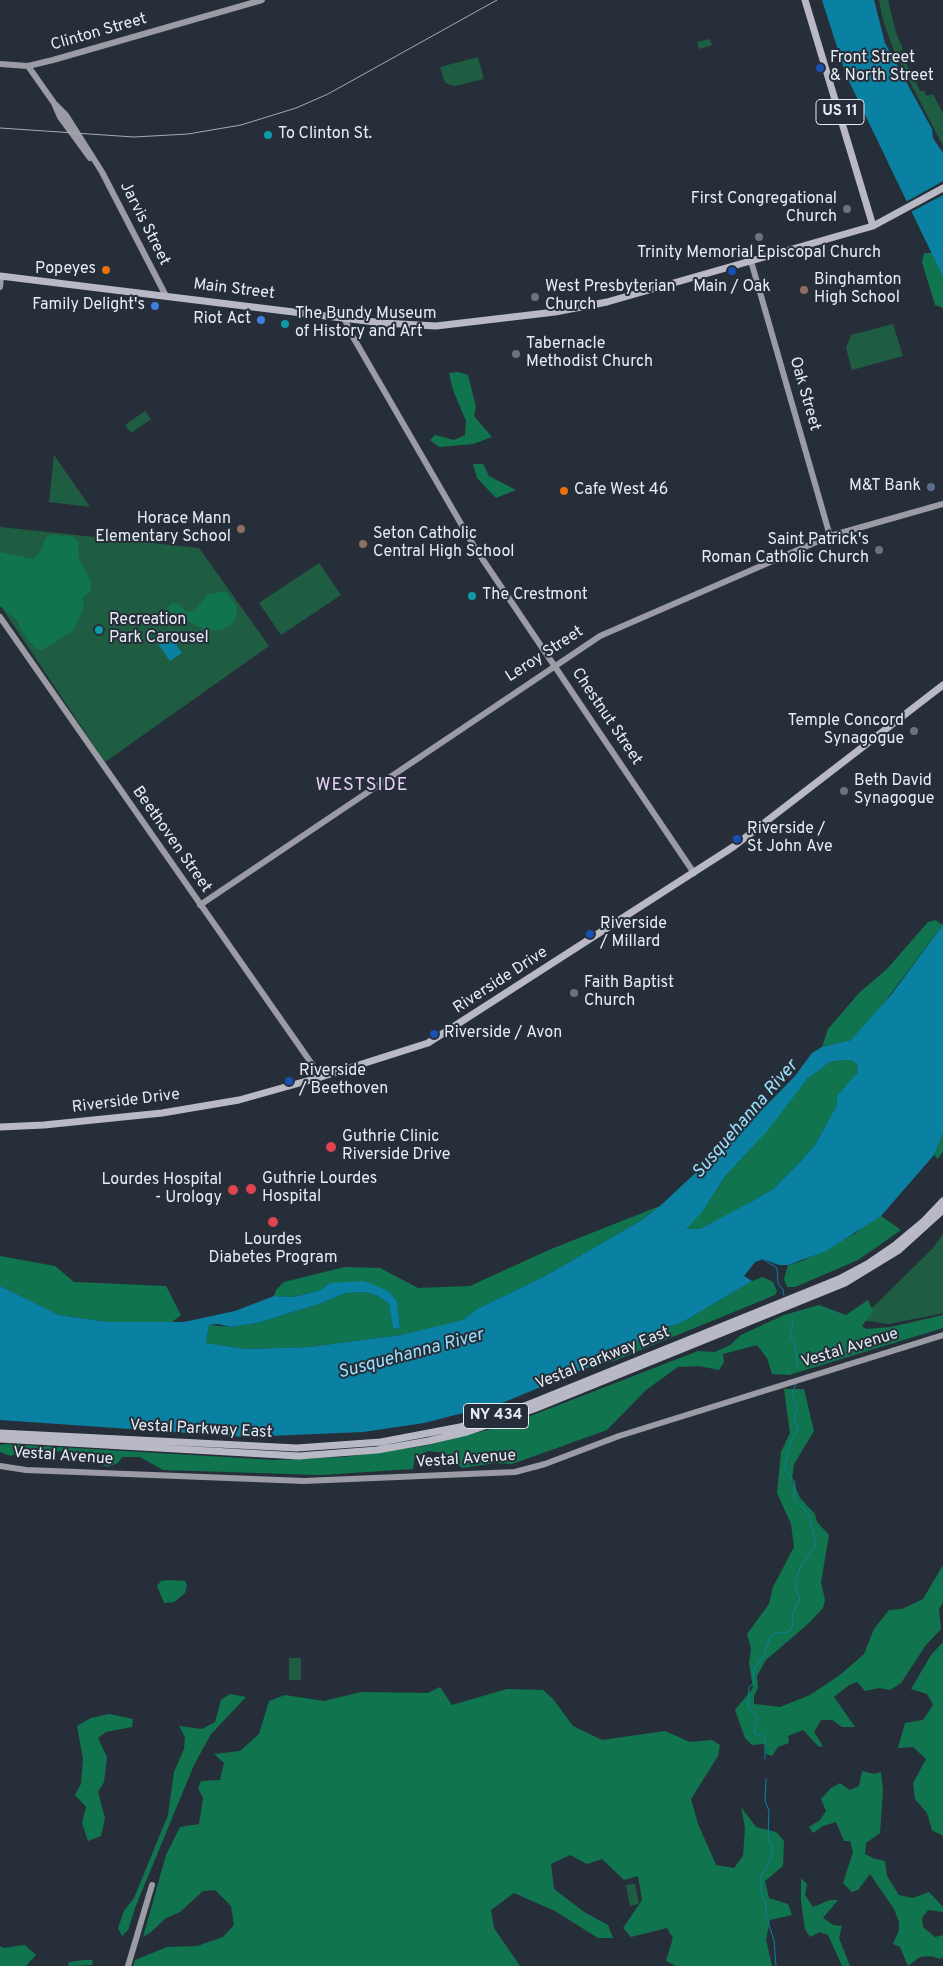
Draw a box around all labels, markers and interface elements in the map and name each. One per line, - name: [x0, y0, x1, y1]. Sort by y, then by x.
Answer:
- street label: Clinton Street: [49, 10, 149, 56]
- place label: Front Street & North Street: [830, 49, 934, 87]
- marker: Front Street & North Street: [814, 62, 826, 74]
- road number: US 11: [816, 100, 864, 124]
- place label: To Clinton St.: [278, 125, 372, 145]
- marker: To Clinton St.: [262, 129, 274, 141]
- street label: Jarvis Street: [115, 179, 173, 269]
- place label: First Congregational Church: [691, 190, 837, 228]
- marker: First Congregational Church: [841, 203, 853, 215]
- marker: Trinity Memorial Episcopal Church: [753, 231, 765, 243]
- place label: Trinity Memorial Episcopal Church: [637, 244, 881, 264]
- place label: Popeyes: [35, 260, 96, 280]
- marker: Popeyes: [100, 264, 112, 276]
- marker: Main / Oak: [726, 265, 738, 277]
- place label: Binghamton High School: [814, 271, 902, 309]
- street label: Main Street: [192, 275, 276, 305]
- place label: West Presbyterian Church: [545, 278, 676, 316]
- place label: Main / Oak: [693, 278, 771, 298]
- marker: Binghamton High School: [798, 284, 810, 296]
- marker: West Presbyterian Church: [529, 291, 541, 303]
- place label: Family Delight's: [32, 296, 145, 316]
- marker: Family Delight's: [149, 300, 161, 312]
- place label: The Bundy Museum of History and Art: [295, 305, 437, 343]
- place label: Riot Act: [193, 310, 251, 330]
- marker: Riot Act: [255, 314, 267, 326]
- marker: The Bundy Museum of History and Art: [279, 318, 291, 330]
- place label: Tabernacle Methodist Church: [526, 335, 653, 373]
- marker: Tabernacle Methodist Church: [510, 348, 522, 360]
- street label: Oak Street: [784, 355, 824, 433]
- place label: M&T Bank: [849, 477, 921, 497]
- place label: Cafe West 46: [574, 481, 668, 501]
- marker: M&T Bank: [925, 481, 937, 493]
- marker: Cafe West 46: [558, 485, 570, 497]
- place label: Horace Mann Elementary School: [95, 510, 231, 548]
- marker: Horace Mann Elementary School: [235, 523, 247, 535]
- place label: Seton Catholic Central High School: [373, 525, 515, 563]
- place label: Saint Patrick's Roman Catholic Church: [701, 531, 869, 569]
- marker: Seton Catholic Central High School: [357, 538, 369, 550]
- marker: Saint Patrick's Roman Catholic Church: [873, 544, 885, 556]
- place label: The Crestmont: [482, 586, 588, 606]
- marker: The Crestmont: [466, 590, 478, 602]
- place label: Recreation Park Carousel: [109, 611, 209, 649]
- street label: Leroy Street: [503, 623, 587, 687]
- marker: Recreation Park Carousel: [93, 624, 105, 636]
- street label: Chestnut Street: [567, 665, 645, 769]
- place label: Temple Concord Synagogue: [788, 712, 904, 750]
- marker: Temple Concord Synagogue: [908, 725, 920, 737]
- place label: Beth David Synagogue: [854, 772, 934, 810]
- district label: WESTSIDE: [314, 775, 410, 797]
- street label: Beethoven Street: [127, 783, 215, 897]
- marker: Beth David Synagogue: [838, 785, 850, 797]
- place label: Riverside / St John Ave: [747, 820, 833, 858]
- marker: Riverside / St John Ave: [731, 833, 743, 845]
- place label: Riverside / Millard: [600, 915, 667, 953]
- marker: Riverside / Millard: [584, 928, 596, 940]
- street label: Riverside Drive: [450, 943, 552, 1019]
- place label: Faith Baptist Church: [584, 974, 674, 1012]
- marker: Faith Baptist Church: [568, 987, 580, 999]
- place label: Riverside / Avon: [444, 1024, 562, 1044]
- marker: Riverside / Avon: [428, 1028, 440, 1040]
- water label: Susquehanna River: [689, 1056, 803, 1184]
- place label: Riverside / Beethoven: [299, 1062, 388, 1100]
- marker: Riverside / Beethoven: [283, 1075, 295, 1087]
- street label: Riverside Drive: [71, 1086, 181, 1118]
- place label: Guthrie Clinic Riverside Drive: [342, 1128, 450, 1166]
- marker: Guthrie Clinic Riverside Drive: [324, 1140, 338, 1154]
- place label: Guthrie Lourdes Hospital: [262, 1170, 377, 1208]
- place label: Lourdes Hospital - Urology: [101, 1171, 222, 1209]
- marker: Guthrie Lourdes Hospital: [244, 1182, 258, 1196]
- marker: Lourdes Hospital - Urology: [226, 1183, 240, 1197]
- marker: Lourdes Diabetes Program: [266, 1215, 280, 1229]
- place label: Lourdes Diabetes Program: [209, 1231, 337, 1269]
- street label: Vestal Parkway East: [533, 1323, 673, 1395]
- water label: Susquehanna River: [336, 1325, 486, 1385]
- street label: Vestal Avenue: [799, 1325, 901, 1373]
- road number: NY 434: [464, 1404, 528, 1428]
- street label: Vestal Parkway East: [129, 1417, 273, 1443]
- street label: Vestal Avenue: [12, 1444, 114, 1470]
- street label: Vestal Avenue: [415, 1447, 517, 1473]

